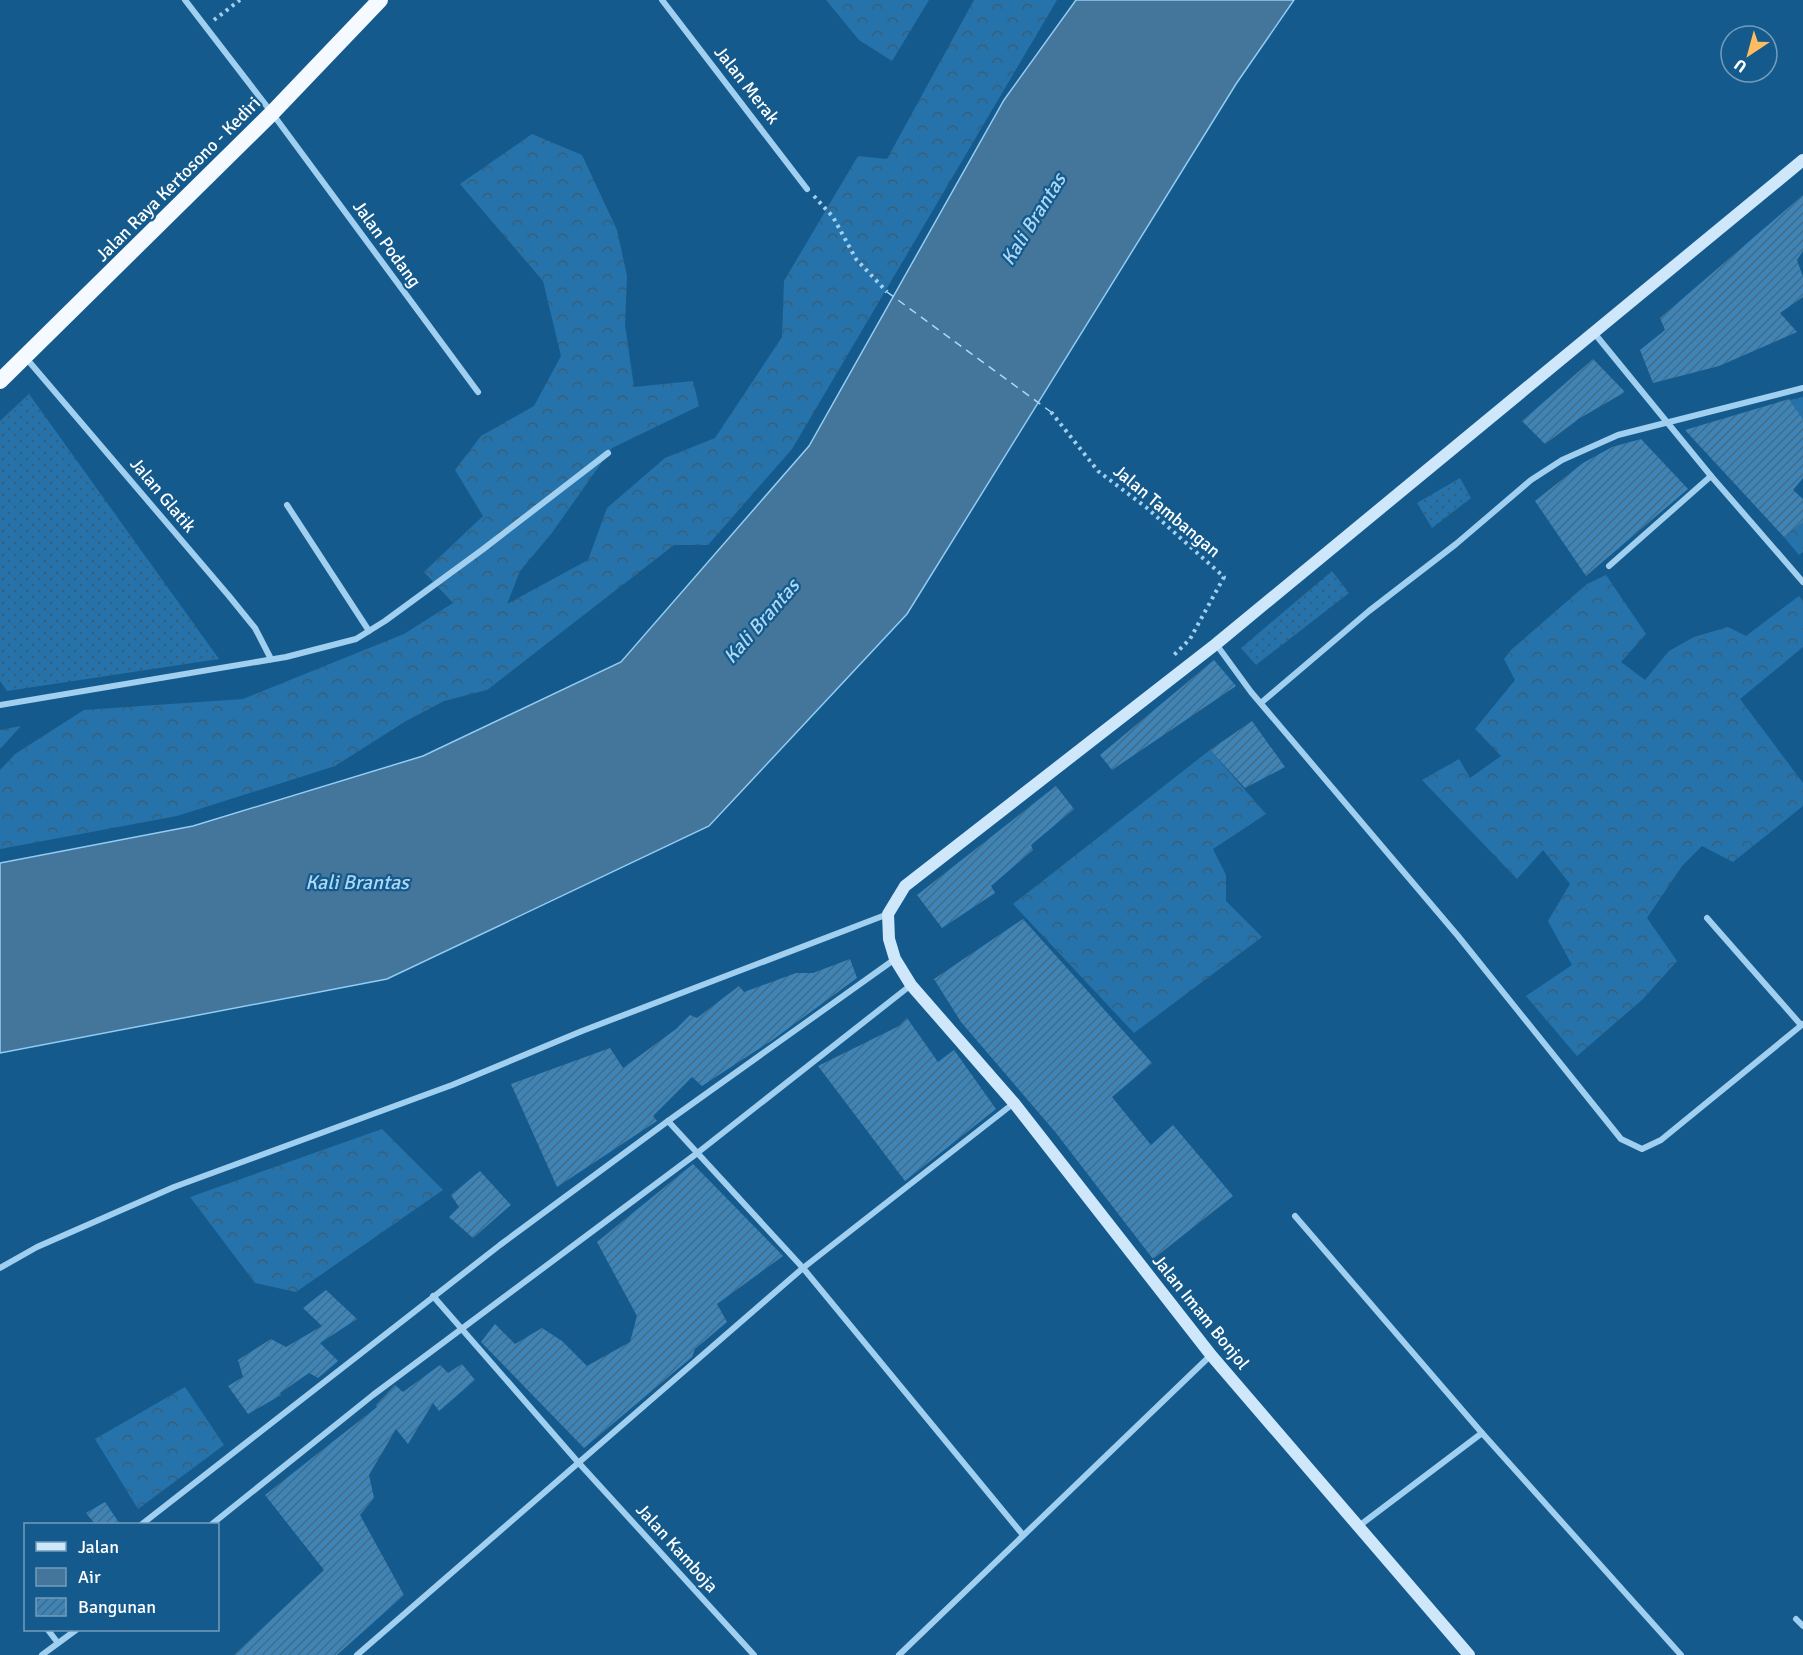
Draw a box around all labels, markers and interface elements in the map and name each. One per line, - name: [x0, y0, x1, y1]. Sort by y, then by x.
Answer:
- north arrow: [1719, 24, 1779, 84]
- street label: Jalan Merak: [710, 42, 784, 128]
- text: U: [1731, 54, 1751, 77]
- street label: Jalan Raya Kertosono - Kediri: [91, 92, 265, 266]
- water label: Kali Brantas: [995, 167, 1073, 270]
- street label: Jalan Podang: [348, 196, 426, 292]
- street label: Jalan Glatik: [125, 453, 201, 537]
- street label: Jalan Tambangan: [1109, 460, 1225, 562]
- water label: Kali Brantas: [718, 572, 806, 669]
- water label: Kali Brantas: [305, 870, 411, 895]
- street label: Jalan Imam Bonjol: [1148, 1250, 1254, 1374]
- street label: Jalan Kamboja: [631, 1499, 723, 1597]
- legend: [24, 1523, 219, 1631]
- text: Jalan: [78, 1536, 119, 1558]
- text: Air: [78, 1566, 101, 1588]
- text: Bangunan: [78, 1596, 156, 1618]

